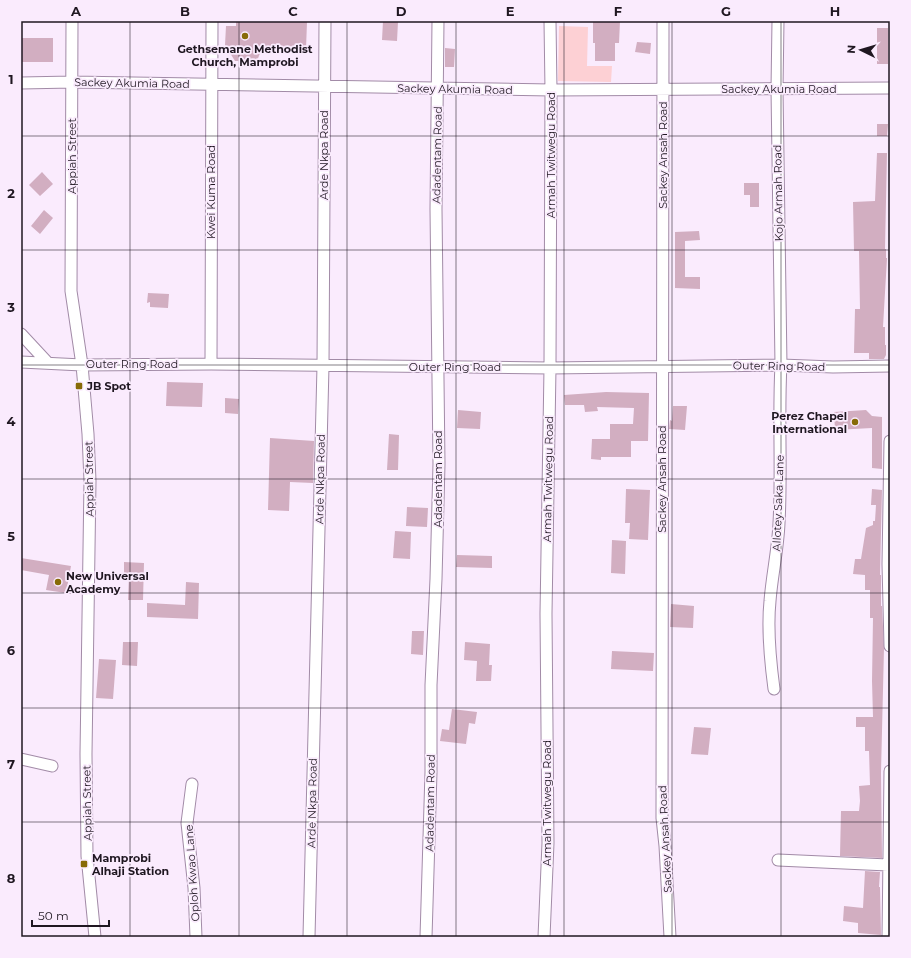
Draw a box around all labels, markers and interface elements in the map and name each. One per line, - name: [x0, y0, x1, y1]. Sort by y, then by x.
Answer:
- text: A: [70, 3, 82, 19]
- text: B: [180, 3, 190, 19]
- text: C: [288, 3, 298, 19]
- text: D: [396, 3, 407, 19]
- text: E: [506, 3, 515, 19]
- text: F: [614, 3, 622, 19]
- text: G: [721, 3, 731, 19]
- text: H: [830, 3, 840, 19]
- north arrow: [841, 30, 881, 70]
- marker: Gethsemane Methodist Church, Mamprobi: [240, 31, 250, 41]
- place label: Gethsemane Methodist Church, Mamprobi: [177, 42, 313, 69]
- text: N: [844, 44, 858, 54]
- text: 1: [8, 71, 14, 87]
- street label: Sackey Akumia Road: [74, 75, 190, 91]
- street label: Sackey Akumia Road: [397, 81, 513, 97]
- street label: Sackey Akumia Road: [721, 82, 837, 96]
- street label: Armah Twitwegu Road: [544, 92, 558, 218]
- street label: Sackey Ansah Road: [656, 101, 670, 209]
- street label: Adadentam Road: [429, 106, 445, 204]
- street label: Arde Nkpa Road: [317, 110, 331, 200]
- street label: Appiah Street: [65, 118, 79, 194]
- street label: Kwei Kuma Road: [204, 145, 218, 239]
- street label: Kojo Armah Road: [770, 145, 786, 241]
- text: 2: [7, 185, 15, 201]
- text: 3: [6, 299, 15, 315]
- street label: Outer Ring Road: [86, 357, 178, 371]
- street label: Outer Ring Road: [733, 358, 825, 374]
- street label: Outer Ring Road: [409, 360, 501, 374]
- place label: JB Spot: [86, 379, 131, 393]
- marker: JB Spot: [74, 381, 84, 391]
- place label: Perez Chapel International: [771, 409, 847, 436]
- text: 4: [7, 413, 16, 429]
- street label: Armah Twitwegu Road: [540, 416, 556, 542]
- marker: Perez Chapel International: [850, 417, 860, 427]
- street label: Sackey Ansah Road: [655, 425, 669, 533]
- street label: Adadentam Road: [431, 430, 445, 528]
- street label: Arde Nkpa Road: [312, 434, 328, 524]
- street label: Appiah Street: [81, 440, 97, 517]
- street label: Allotey Saka Lane: [769, 454, 787, 551]
- text: 5: [7, 528, 15, 544]
- place label: New Universal Academy: [65, 569, 149, 596]
- marker: New Universal Academy: [53, 577, 63, 587]
- text: 6: [7, 642, 16, 658]
- street label: Armah Twitwegu Road: [540, 740, 554, 866]
- street label: Adadentam Road: [422, 754, 438, 852]
- text: 7: [7, 756, 15, 772]
- street label: Arde Nkpa Road: [304, 758, 320, 848]
- street label: Appiah Street: [79, 764, 95, 841]
- street label: Sackey Ansah Road: [655, 785, 675, 893]
- street label: Oploh Kwao Lane: [182, 824, 202, 922]
- place label: Mamprobi Alhaji Station: [91, 851, 169, 878]
- marker: Mamprobi Alhaji Station: [79, 859, 89, 869]
- text: 8: [7, 870, 16, 886]
- scale bar: [32, 902, 109, 928]
- text: 50 m: [38, 908, 69, 923]

